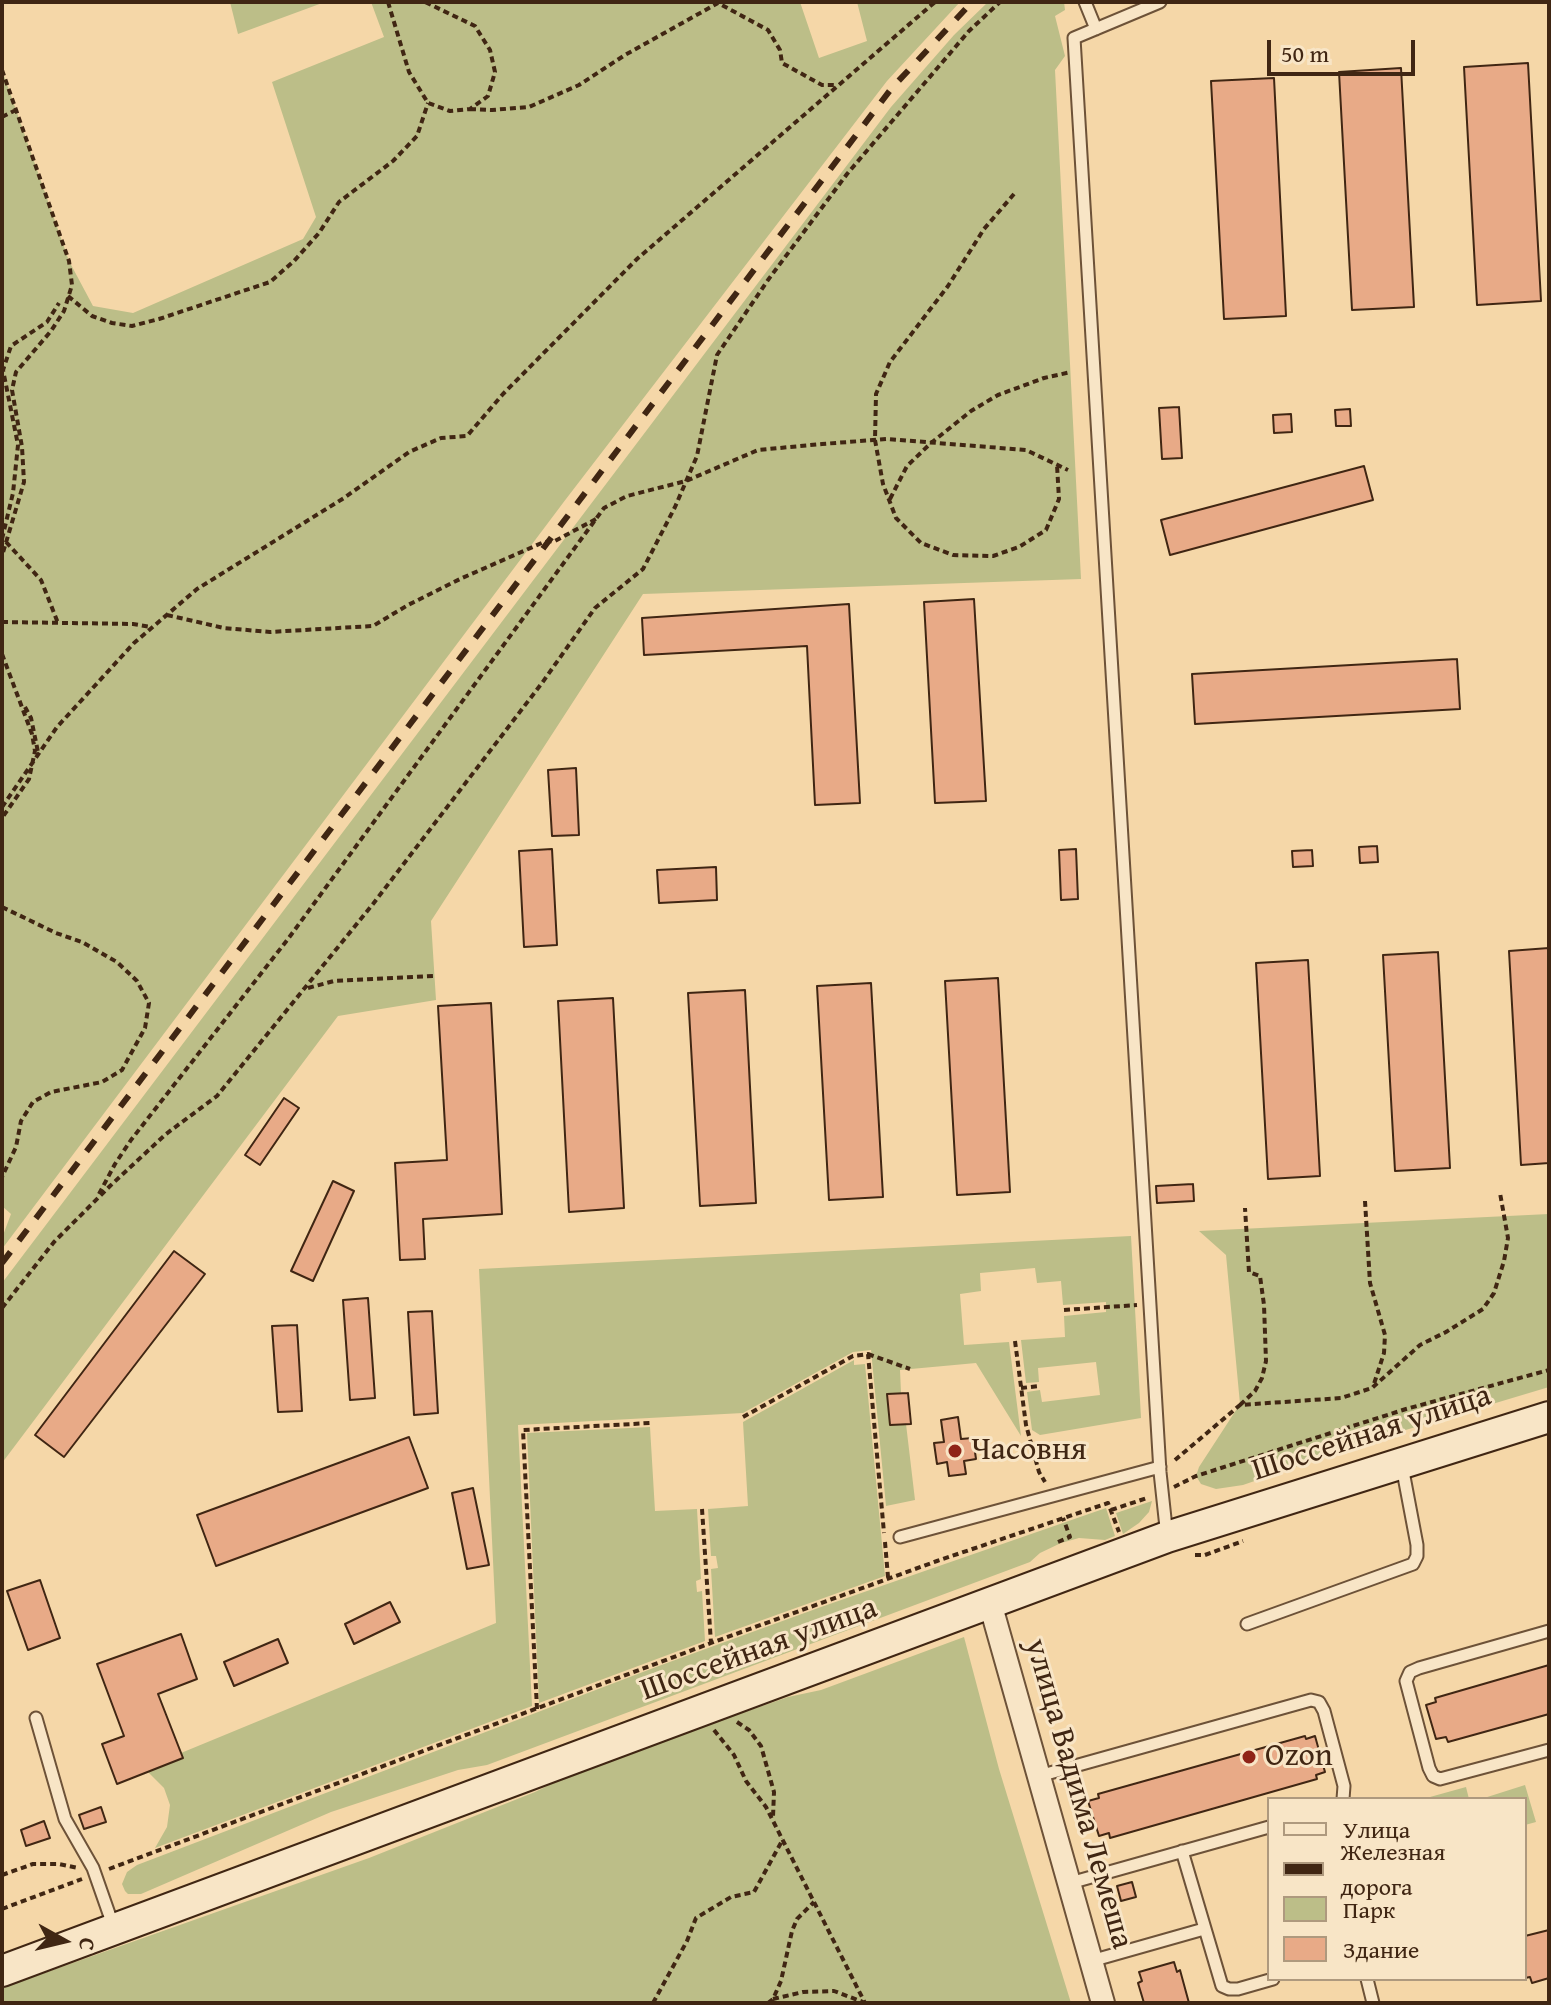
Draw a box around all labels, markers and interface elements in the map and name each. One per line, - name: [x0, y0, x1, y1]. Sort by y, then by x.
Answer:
- scale bar: [1271, 24, 1419, 74]
- text: 50 m: [1281, 36, 1329, 71]
- street label: Шоссейная улица: [1248, 1377, 1496, 1491]
- place label: Часовня: [971, 1432, 1087, 1470]
- marker: Часовня: [946, 1442, 964, 1460]
- street label: Шоссейная улица: [635, 1589, 883, 1711]
- street label: улица Вадима Лемеша: [1015, 1634, 1141, 1954]
- place label: Ozon: [1265, 1738, 1333, 1776]
- marker: Ozon: [1240, 1748, 1258, 1766]
- legend: [1267, 1797, 1527, 1981]
- text: Улица: [1343, 1812, 1410, 1847]
- text: Железная дорога: [1340, 1834, 1445, 1904]
- text: Парк: [1343, 1892, 1395, 1927]
- north arrow: [24, 1901, 104, 1981]
- text: Здание: [1343, 1932, 1419, 1967]
- text: С: [71, 1936, 104, 1953]

